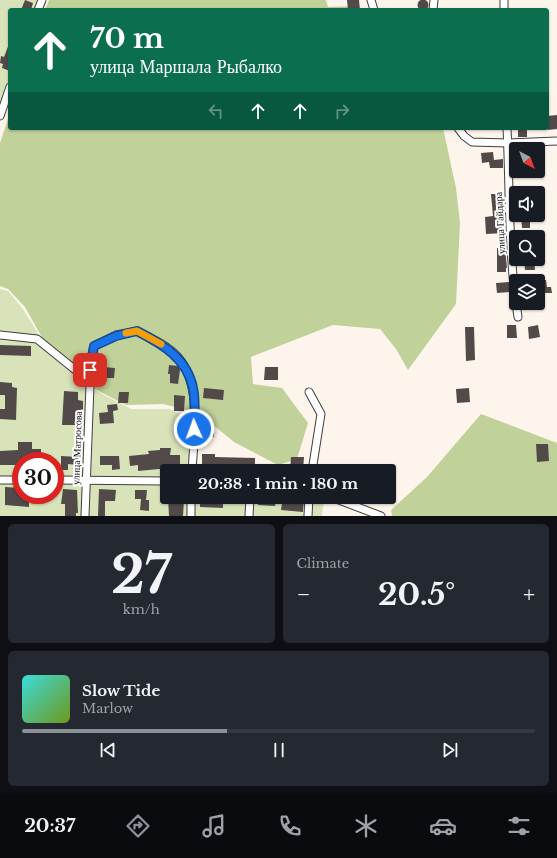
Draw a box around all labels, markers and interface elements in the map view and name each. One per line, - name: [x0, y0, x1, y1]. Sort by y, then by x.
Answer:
- text: 70 m: [90, 21, 164, 56]
- icon: ahead: [24, 24, 76, 76]
- text: улица Маршала Рыбалко: [90, 56, 282, 78]
- icon: left: [205, 100, 227, 122]
- icon: ahead: [247, 100, 269, 122]
- icon: ahead: [289, 100, 311, 122]
- icon: right: [331, 100, 353, 122]
- north arrow: [509, 142, 545, 178]
- map controls: [509, 142, 545, 310]
- button: sound: [509, 186, 545, 222]
- street label: улица Гайдара: [492, 191, 508, 254]
- button: search: [509, 230, 545, 266]
- button: layers: [509, 274, 545, 310]
- pin: [73, 353, 107, 387]
- icon: arrive: [79, 359, 101, 381]
- position arrow: [173, 408, 215, 450]
- street label: улица Матросова: [69, 410, 85, 485]
- speed limit sign: 30: [12, 452, 64, 504]
- text: 20:38 · 1 min · 180 m: [198, 474, 358, 493]
- text: 27: [111, 543, 172, 607]
- text: Climate: [297, 555, 349, 572]
- text: 20.5°: [378, 576, 455, 613]
- text: −: [297, 581, 310, 608]
- text: +: [523, 581, 535, 608]
- text: km/h: [123, 601, 160, 618]
- text: Slow Tide: [82, 681, 160, 700]
- text: Marlow: [82, 700, 133, 717]
- icon: previous: [97, 739, 119, 761]
- icon: pause: [268, 739, 290, 761]
- icon: next: [439, 739, 461, 761]
- icon: directions: [124, 812, 152, 840]
- icon: music: [200, 812, 228, 840]
- icon: phone: [276, 812, 304, 840]
- icon: climate: [352, 812, 380, 840]
- icon: car: [429, 812, 457, 840]
- icon: filters: [505, 812, 533, 840]
- text: 20:37: [24, 815, 75, 837]

